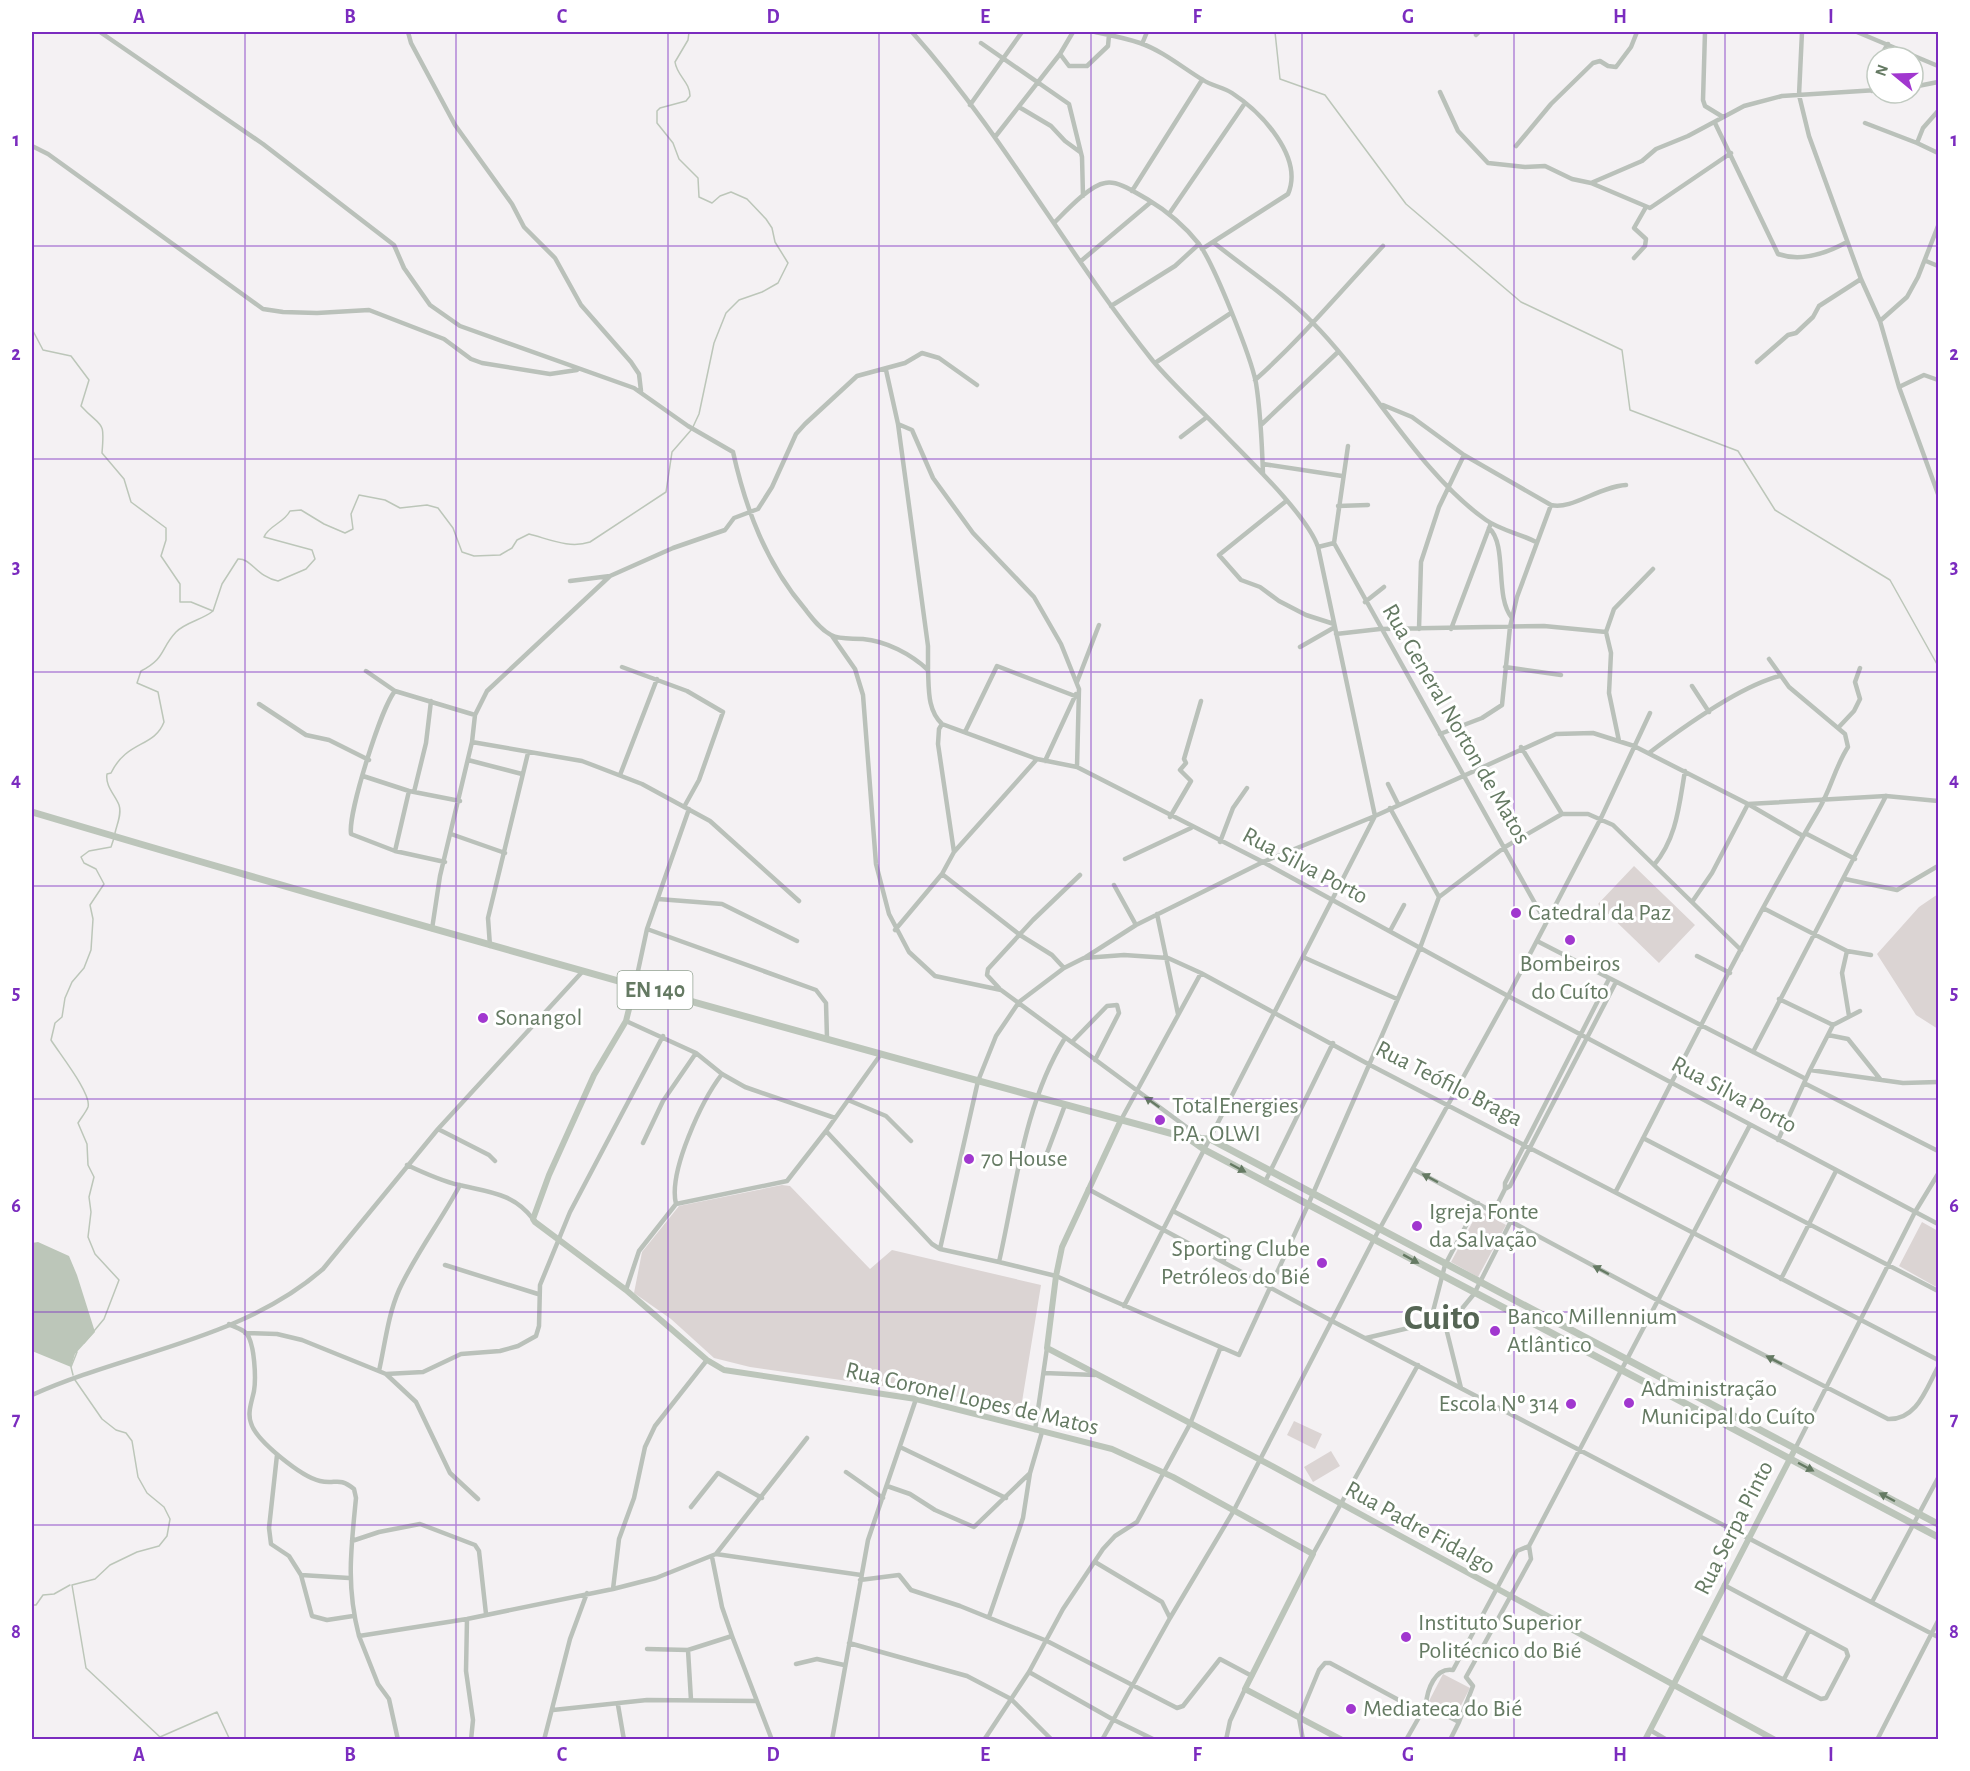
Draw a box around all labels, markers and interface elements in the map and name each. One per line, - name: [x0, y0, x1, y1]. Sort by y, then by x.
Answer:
- text: A: [133, 7, 145, 27]
- text: B: [344, 7, 356, 27]
- text: C: [557, 7, 568, 27]
- text: D: [766, 7, 780, 27]
- text: E: [980, 7, 990, 27]
- text: F: [1192, 7, 1202, 27]
- text: G: [1402, 7, 1414, 27]
- text: H: [1613, 7, 1627, 27]
- text: I: [1828, 7, 1834, 27]
- north arrow: [1865, 45, 1925, 105]
- text: N: [1872, 63, 1891, 78]
- text: 1: [12, 130, 20, 150]
- text: 1: [1950, 130, 1958, 150]
- text: 2: [11, 344, 21, 364]
- text: 2: [1949, 344, 1959, 364]
- text: 3: [12, 557, 20, 577]
- text: 3: [1950, 557, 1958, 577]
- street label: Rua General Norton de Matos: [1377, 600, 1535, 848]
- text: 4: [11, 770, 21, 790]
- text: 4: [1949, 770, 1959, 790]
- street label: Rua Silva Porto: [1239, 823, 1371, 909]
- place label: Catedral da Paz: [1528, 901, 1671, 925]
- marker: Catedral da Paz: [1509, 906, 1523, 920]
- marker: Bombeiros do Cuíto: [1563, 933, 1577, 947]
- place label: Bombeiros do Cuíto: [1520, 952, 1621, 1004]
- road number: EN 140: [618, 971, 692, 1009]
- text: 5: [12, 983, 20, 1003]
- text: 5: [1950, 983, 1958, 1003]
- place label: Sonangol: [495, 1006, 582, 1030]
- marker: Sonangol: [476, 1011, 490, 1025]
- street label: Rua Teófilo Braga: [1372, 1037, 1526, 1131]
- street label: Rua Silva Porto: [1668, 1052, 1800, 1138]
- place label: TotalEnergies P.A. OLWI: [1172, 1094, 1299, 1146]
- one-way arrow: [1144, 1097, 1160, 1108]
- marker: TotalEnergies P.A. OLWI: [1153, 1113, 1167, 1127]
- place label: 70 House: [981, 1147, 1068, 1171]
- marker: 70 House: [962, 1152, 976, 1166]
- one-way arrow: [1230, 1163, 1247, 1173]
- one-way arrow: [1421, 1173, 1438, 1183]
- text: 6: [11, 1196, 21, 1216]
- text: 6: [1949, 1196, 1959, 1216]
- place label: Igreja Fonte da Salvação: [1429, 1200, 1539, 1252]
- marker: Igreja Fonte da Salvação: [1410, 1219, 1424, 1233]
- place label: Sporting Clube Petróleos do Bié: [1161, 1237, 1310, 1289]
- one-way arrow: [1402, 1254, 1419, 1264]
- marker: Sporting Clube Petróleos do Bié: [1315, 1256, 1329, 1270]
- one-way arrow: [1593, 1265, 1610, 1275]
- district label: Cuito: [1404, 1300, 1480, 1336]
- place label: Banco Millennium Atlântico: [1507, 1305, 1677, 1357]
- marker: Banco Millennium Atlântico: [1488, 1324, 1502, 1338]
- one-way arrow: [1766, 1355, 1783, 1365]
- street label: Rua Coronel Lopes de Matos: [843, 1358, 1101, 1440]
- place label: Administração Municipal do Cuíto: [1641, 1377, 1815, 1429]
- place label: Escola Nº 314: [1438, 1392, 1559, 1416]
- marker: Administração Municipal do Cuíto: [1622, 1396, 1636, 1410]
- marker: Escola Nº 314: [1564, 1397, 1578, 1411]
- text: 7: [12, 1409, 21, 1429]
- text: 7: [1950, 1409, 1959, 1429]
- street label: Rua Serpa Pinto: [1690, 1457, 1778, 1599]
- one-way arrow: [1798, 1462, 1815, 1472]
- street label: Rua Padre Fidalgo: [1341, 1477, 1499, 1579]
- one-way arrow: [1878, 1492, 1895, 1502]
- place label: Instituto Superior Politécnico do Bié: [1418, 1611, 1582, 1663]
- text: 8: [11, 1622, 21, 1642]
- text: 8: [1949, 1622, 1959, 1642]
- marker: Instituto Superior Politécnico do Bié: [1399, 1630, 1413, 1644]
- place label: Mediateca do Bié: [1363, 1697, 1522, 1721]
- marker: Mediateca do Bié: [1344, 1702, 1358, 1716]
- text: A: [133, 1745, 145, 1765]
- text: B: [344, 1745, 356, 1765]
- text: C: [557, 1745, 568, 1765]
- text: D: [766, 1745, 780, 1765]
- text: E: [980, 1745, 990, 1765]
- text: F: [1192, 1745, 1202, 1765]
- text: G: [1402, 1745, 1414, 1765]
- text: H: [1613, 1745, 1627, 1765]
- text: I: [1828, 1745, 1834, 1765]

